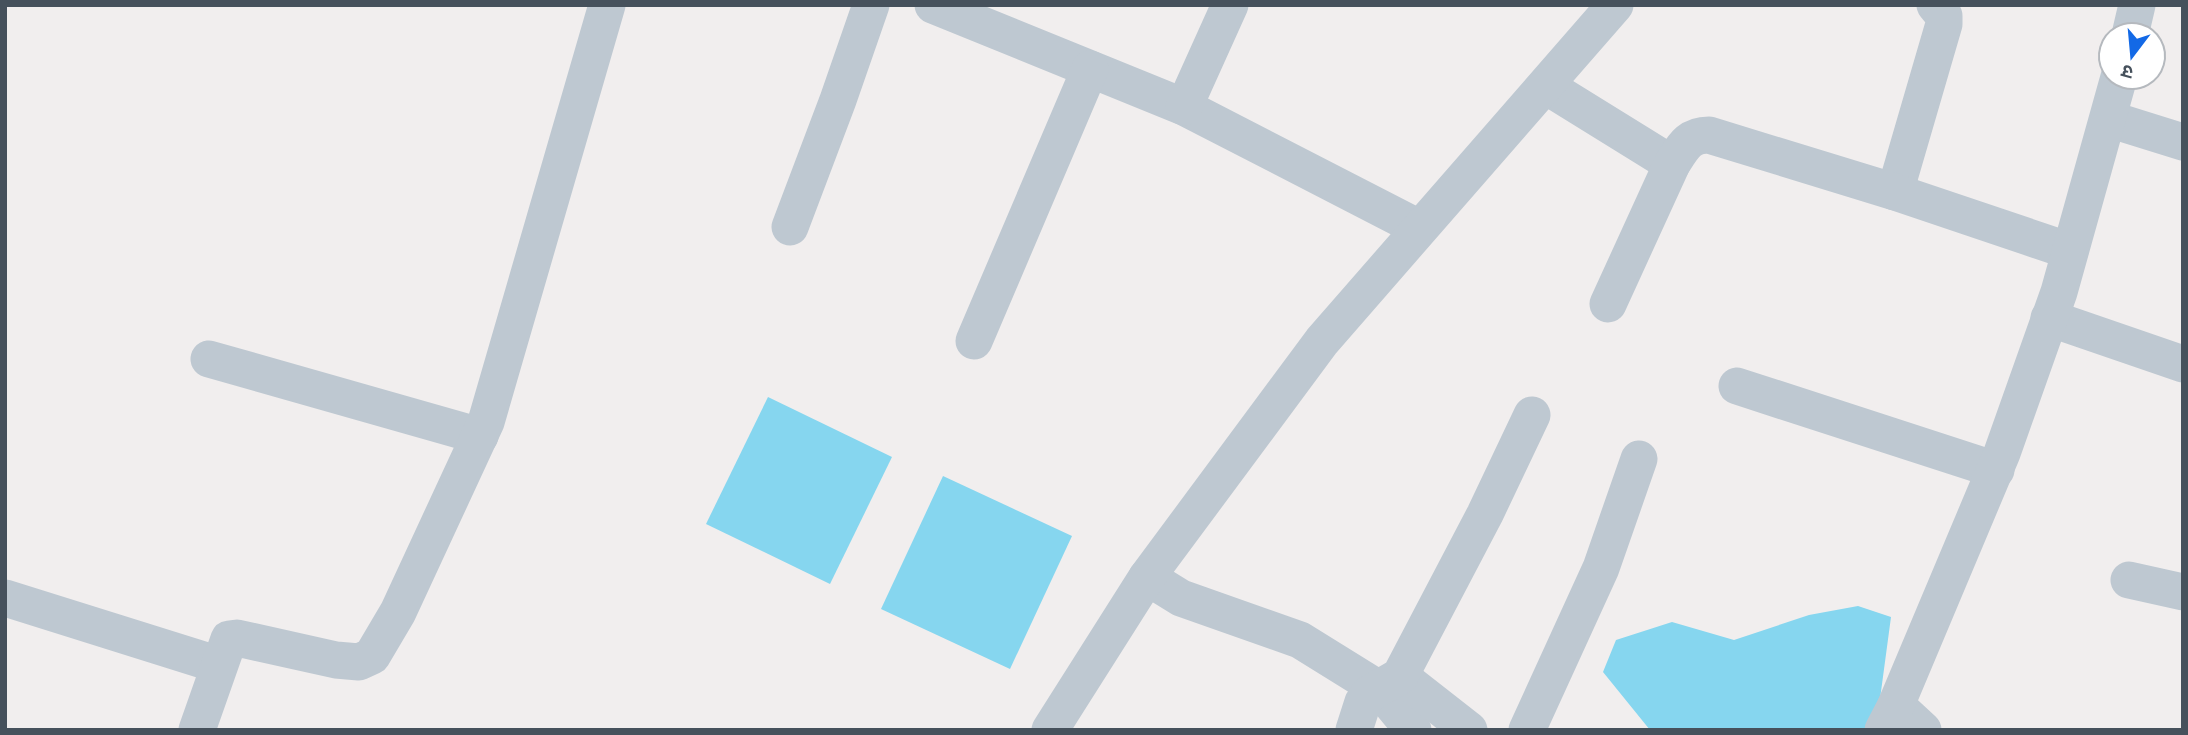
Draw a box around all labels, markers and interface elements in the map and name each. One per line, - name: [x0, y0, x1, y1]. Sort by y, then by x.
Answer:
- north arrow: [2097, 21, 2167, 91]
- text: उ: [2118, 59, 2136, 84]

